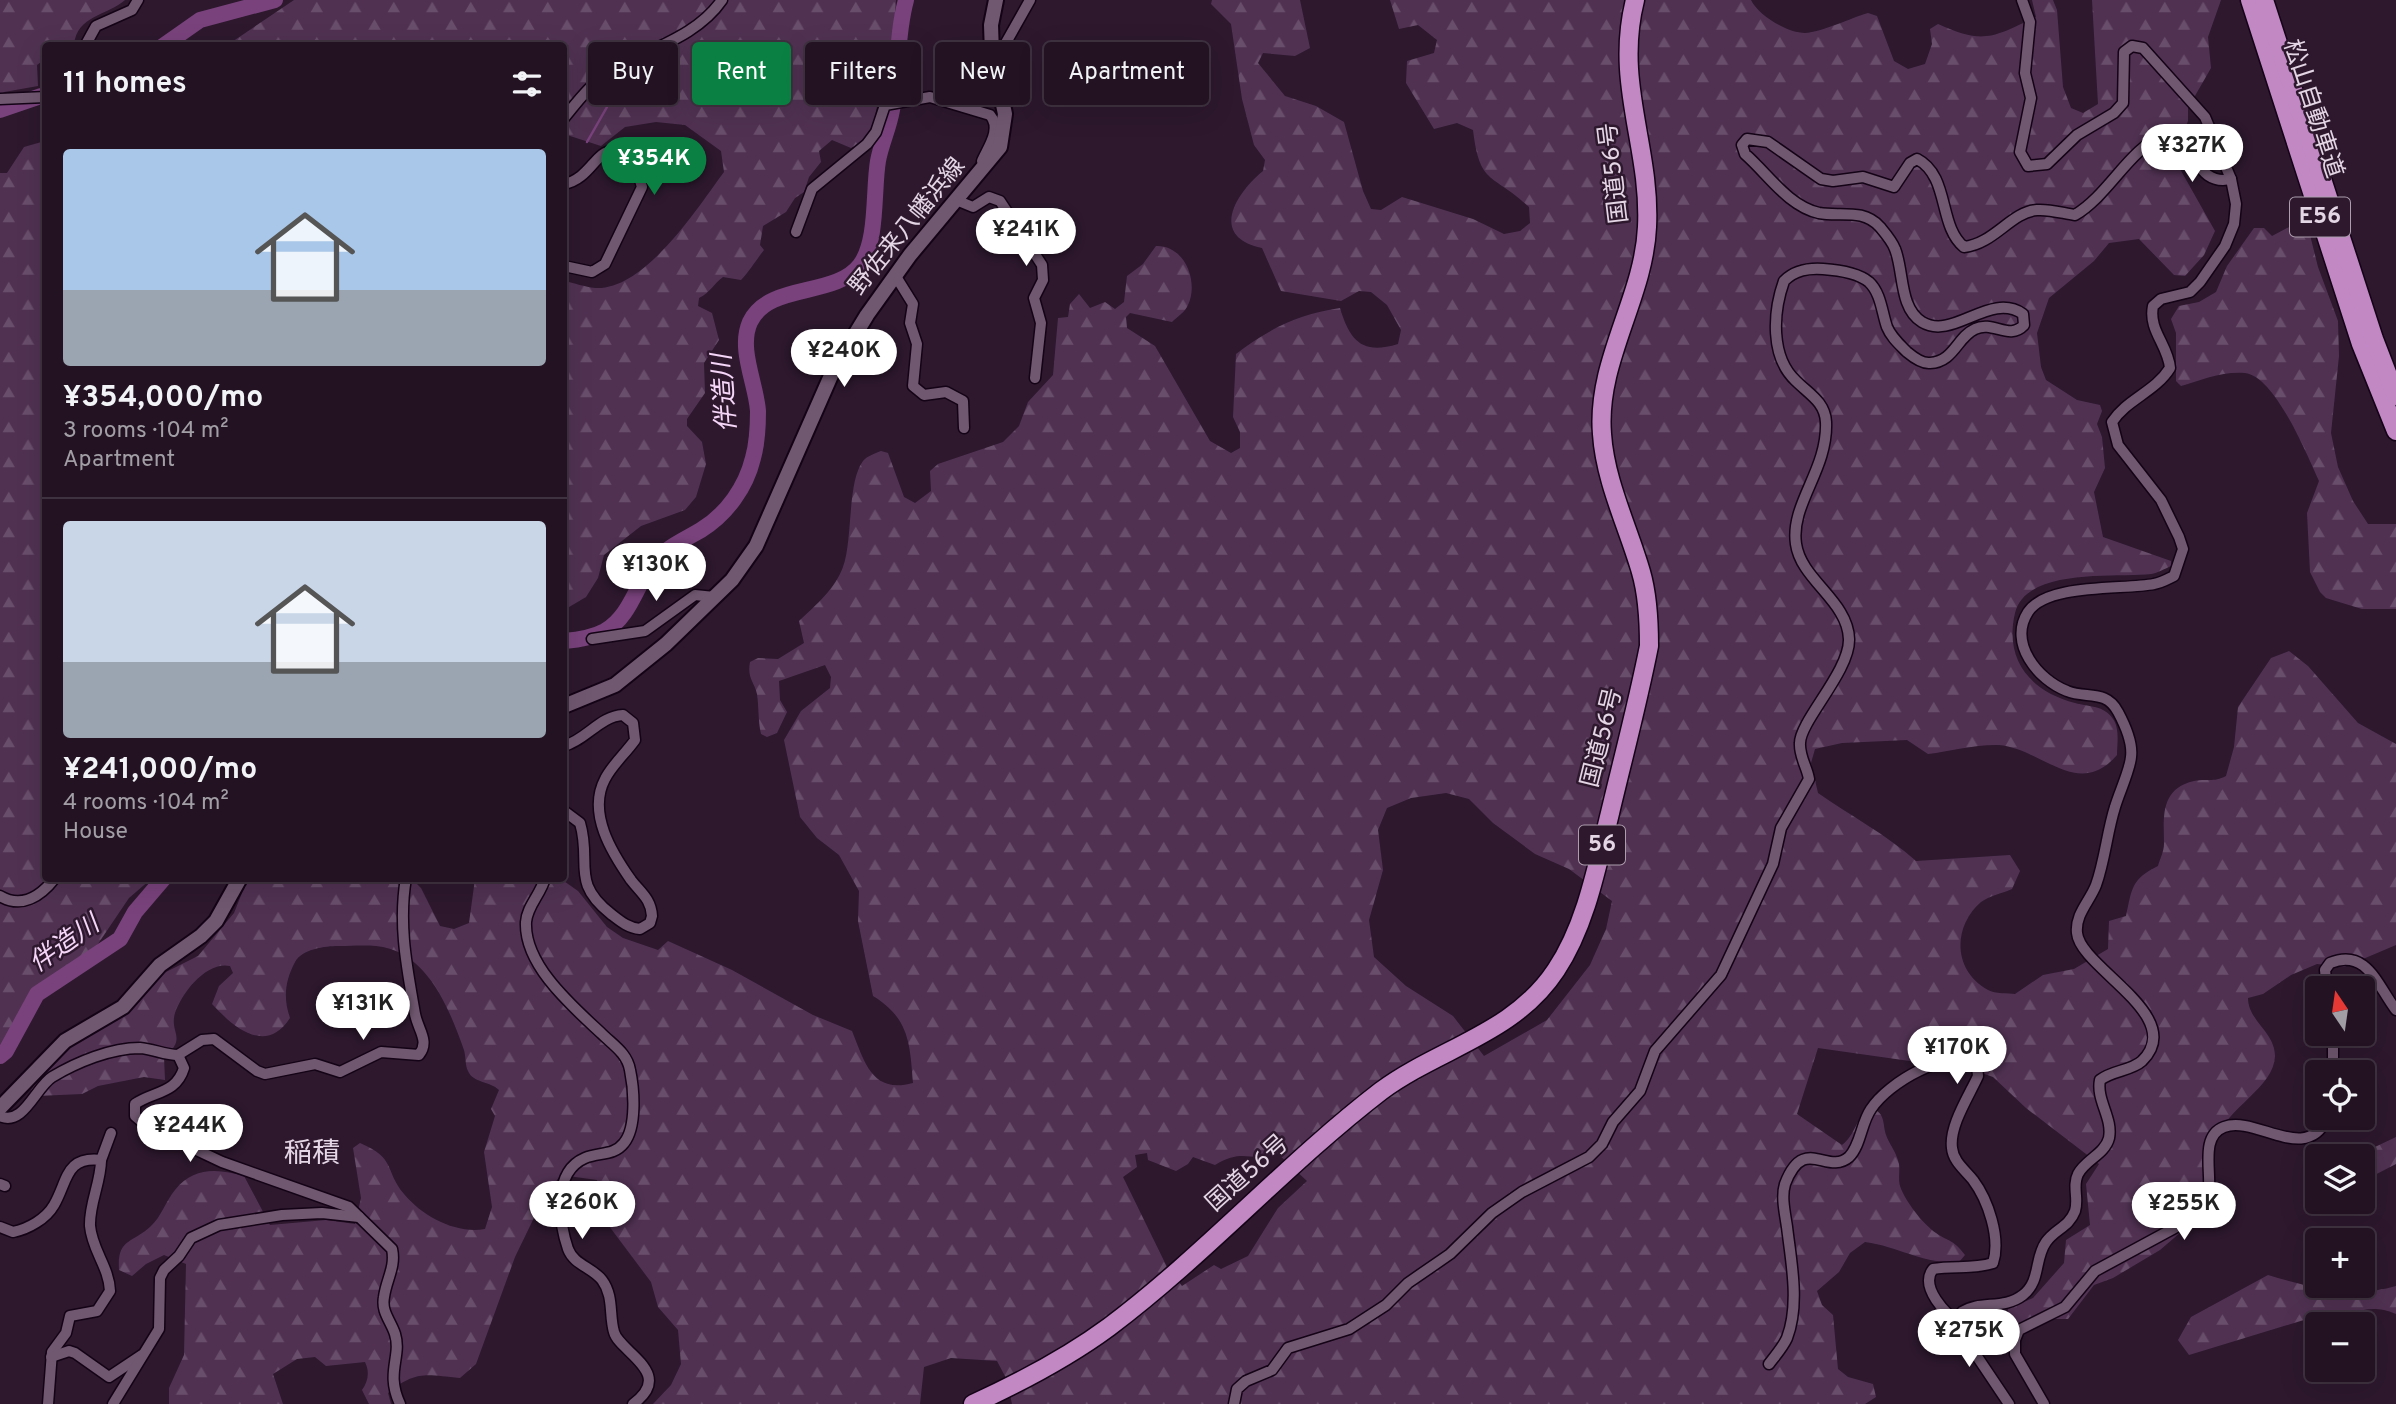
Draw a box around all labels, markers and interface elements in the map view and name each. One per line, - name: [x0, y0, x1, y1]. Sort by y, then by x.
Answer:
- street label: 松山自動車道: [2275, 36, 2349, 182]
- chip: Buy: [588, 42, 678, 105]
- chip: Rent: [692, 42, 791, 105]
- chip: Filters: [805, 42, 921, 105]
- chip: New: [935, 42, 1030, 105]
- chip: Apartment: [1044, 42, 1209, 105]
- icon: filters: [508, 65, 546, 103]
- text: 11 homes: [63, 66, 187, 103]
- street label: 国道56号: [1594, 121, 1636, 225]
- pin: ¥327K: [2143, 124, 2241, 184]
- text: ¥327K: [2157, 132, 2227, 161]
- pin: ¥354K: [605, 138, 703, 197]
- text: ¥354K: [617, 145, 691, 174]
- street label: 野佐来八幡浜線: [843, 152, 973, 302]
- icon: home: [242, 194, 368, 320]
- road number: E56: [2290, 198, 2350, 236]
- pin: ¥241K: [977, 208, 1075, 268]
- text: ¥241K: [992, 216, 1060, 245]
- pin: ¥240K: [795, 330, 893, 389]
- text: ¥240K: [807, 337, 881, 366]
- water label: 伴造川: [707, 350, 745, 433]
- text: ¥354,000/mo: [63, 380, 263, 417]
- text: 3 rooms · 104 m²: [63, 417, 228, 446]
- text: Apartment: [63, 446, 175, 475]
- pin: ¥130K: [607, 544, 705, 603]
- text: ¥130K: [622, 551, 690, 580]
- icon: home: [242, 566, 368, 692]
- street label: 国道56号: [1576, 685, 1630, 791]
- text: ¥241,000/mo: [63, 752, 257, 789]
- text: 4 rooms · 104 m²: [63, 789, 229, 818]
- text: House: [63, 818, 128, 847]
- road number: 56: [1579, 825, 1625, 864]
- water label: 伴造川: [24, 907, 109, 981]
- north arrow: [2305, 976, 2375, 1046]
- map controls: [2305, 976, 2375, 1382]
- pin: ¥131K: [314, 982, 412, 1042]
- text: ¥131K: [332, 990, 394, 1019]
- pin: ¥170K: [1908, 1026, 2006, 1086]
- text: ¥170K: [1924, 1034, 1990, 1063]
- button: locate: [2305, 1060, 2375, 1130]
- pin: ¥244K: [141, 1104, 239, 1164]
- text: ¥244K: [153, 1112, 227, 1141]
- street label: 国道56号: [1200, 1129, 1296, 1219]
- district label: 稲積: [284, 1137, 340, 1173]
- button: layers: [2305, 1144, 2375, 1214]
- pin: ¥260K: [533, 1182, 631, 1241]
- pin: ¥255K: [2135, 1182, 2233, 1242]
- text: ¥260K: [545, 1189, 619, 1218]
- text: ¥255K: [2148, 1190, 2220, 1219]
- button: +: [2305, 1228, 2375, 1298]
- pin: ¥275K: [1920, 1310, 2018, 1369]
- button: −: [2305, 1312, 2375, 1382]
- text: ¥275K: [1934, 1317, 2004, 1346]

